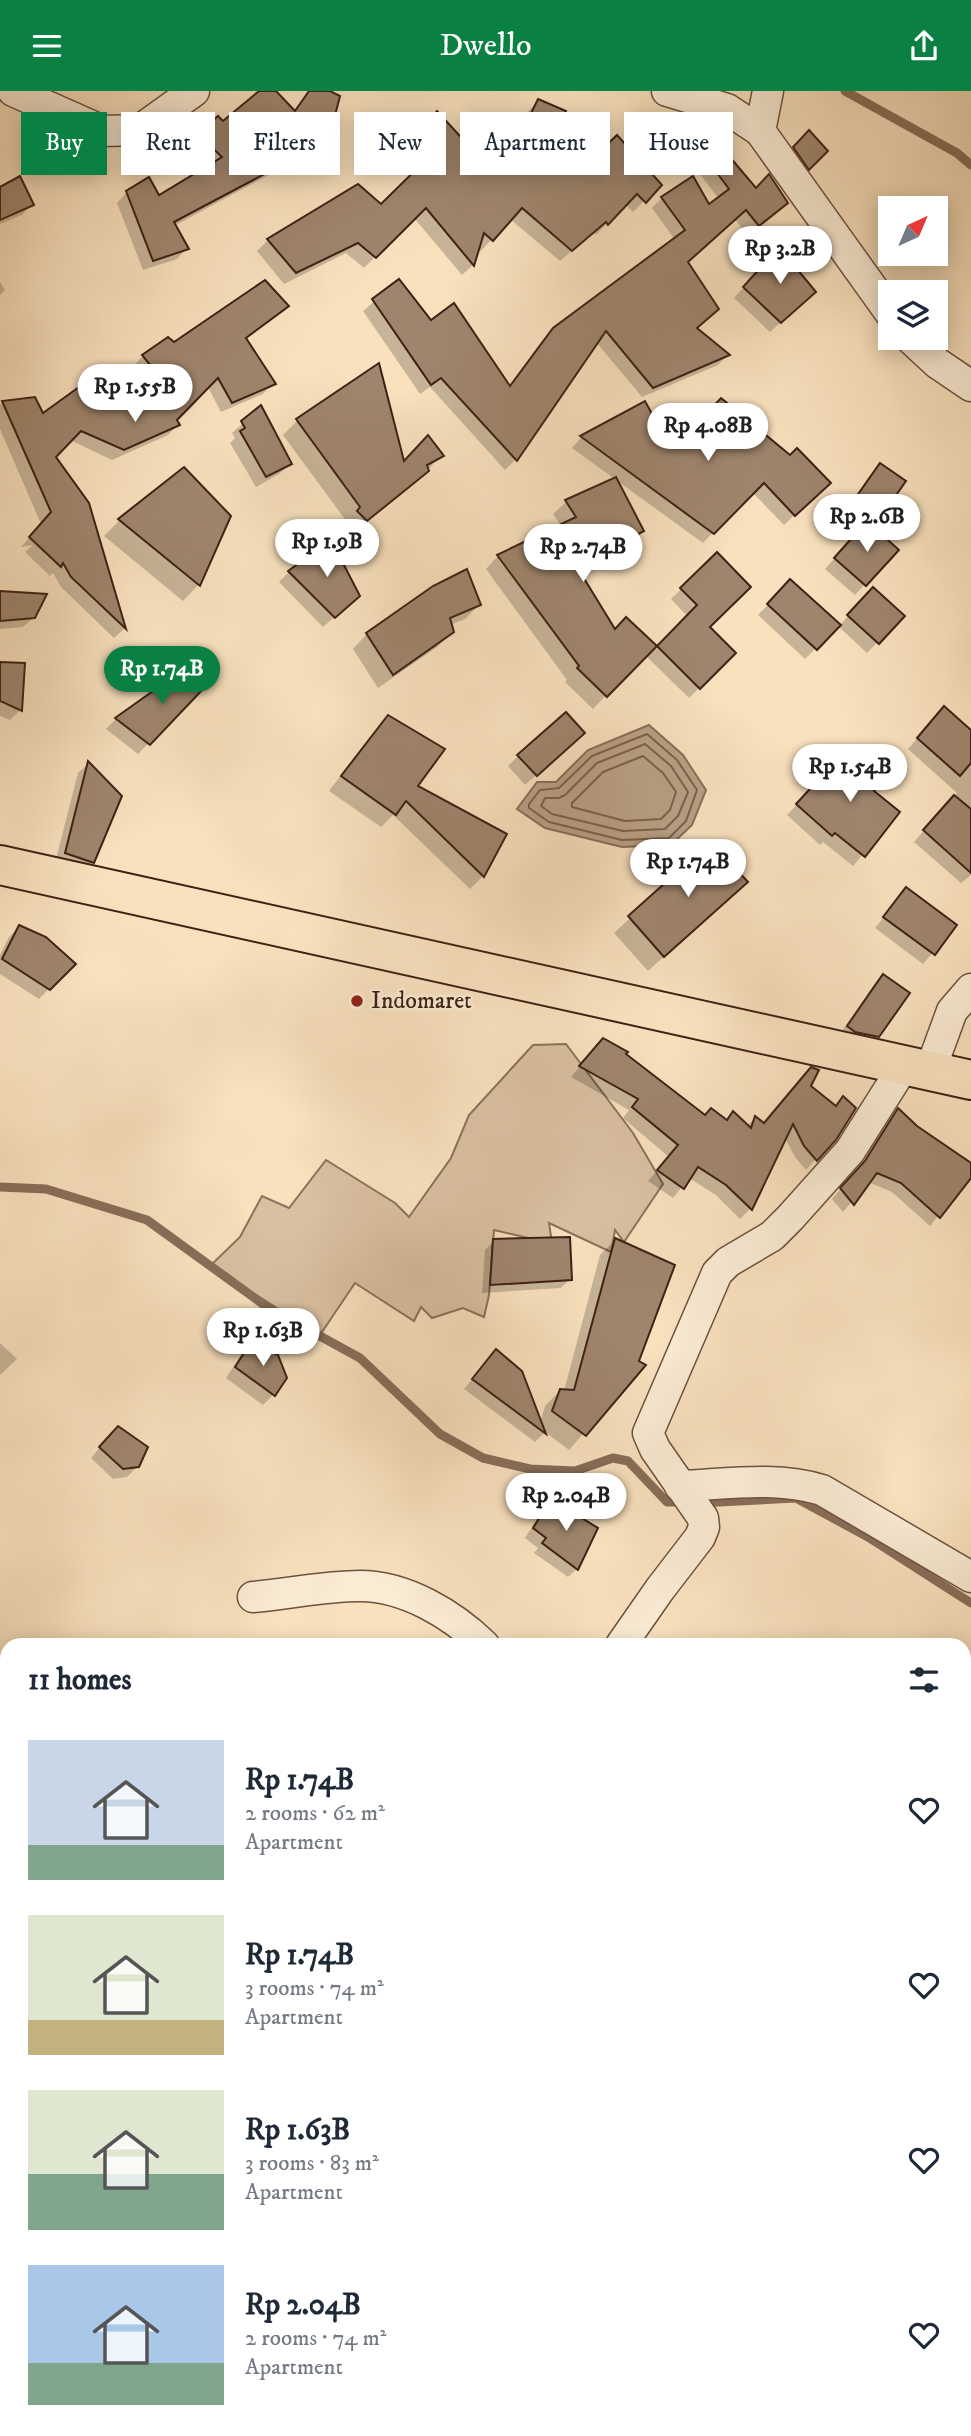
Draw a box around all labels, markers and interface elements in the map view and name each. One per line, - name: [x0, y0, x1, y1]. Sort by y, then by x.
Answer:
- text: Dwello: [439, 26, 532, 66]
- icon: menu: [28, 27, 66, 65]
- icon: share: [905, 27, 943, 65]
- chip: Buy: [21, 112, 107, 175]
- chip: Rent: [121, 112, 215, 175]
- chip: Filters: [229, 112, 340, 175]
- chip: New: [354, 112, 446, 175]
- chip: Apartment: [460, 112, 610, 175]
- chip: House: [624, 112, 733, 175]
- north arrow: [878, 196, 948, 266]
- map controls: [878, 196, 948, 350]
- pin: Rp 3.2B: [715, 227, 845, 286]
- text: Rp 3.2B: [744, 234, 816, 263]
- button: layers: [878, 280, 948, 350]
- pin: Rp 1.55B: [63, 365, 207, 424]
- text: Rp 1.55B: [94, 372, 176, 401]
- pin: Rp 4.08B: [636, 403, 780, 463]
- text: Rp 4.08B: [663, 411, 753, 440]
- pin: Rp 2.6B: [802, 495, 932, 554]
- text: Rp 2.6B: [829, 502, 905, 531]
- pin: Rp 1.9B: [262, 519, 392, 579]
- pin: Rp 2.74B: [511, 525, 655, 584]
- text: Rp 1.9B: [291, 527, 363, 556]
- text: Rp 2.74B: [539, 532, 627, 561]
- pin: Rp 1.74B: [90, 647, 234, 706]
- text: Rp 1.74B: [120, 654, 204, 683]
- pin: Rp 1.54B: [778, 745, 922, 804]
- text: Rp 1.54B: [808, 752, 892, 781]
- pin: Rp 1.74B: [616, 839, 760, 899]
- text: Rp 1.74B: [646, 847, 730, 876]
- place label: Indomaret: [371, 986, 472, 1016]
- marker: Indomaret: [349, 993, 365, 1009]
- pin: Rp 1.63B: [191, 1309, 335, 1368]
- text: Rp 1.63B: [223, 1316, 303, 1345]
- pin: Rp 2.04B: [494, 1473, 638, 1533]
- text: Rp 2.04B: [522, 1481, 610, 1510]
- icon: filters: [905, 1661, 943, 1699]
- text: 11 homes: [28, 1662, 132, 1699]
- text: Rp 1.74B: [245, 1762, 354, 1799]
- icon: home: [84, 1768, 168, 1852]
- icon: heart: [905, 1791, 943, 1829]
- text: 2 rooms · 62 m²: [245, 1799, 385, 1828]
- text: Apartment: [245, 1828, 343, 1857]
- text: Rp 1.74B: [245, 1937, 354, 1974]
- icon: home: [84, 1943, 168, 2027]
- icon: heart: [905, 1966, 943, 2004]
- text: 3 rooms · 74 m²: [245, 1974, 384, 2003]
- text: Apartment: [245, 2003, 343, 2032]
- text: Rp 1.63B: [245, 2112, 350, 2149]
- icon: home: [84, 2118, 168, 2202]
- icon: heart: [905, 2141, 943, 2179]
- text: 3 rooms · 83 m²: [245, 2149, 379, 2178]
- text: Apartment: [245, 2178, 343, 2207]
- text: Rp 2.04B: [245, 2287, 361, 2324]
- icon: home: [84, 2293, 168, 2377]
- icon: heart: [905, 2316, 943, 2354]
- text: 2 rooms · 74 m²: [245, 2324, 386, 2353]
- text: Apartment: [245, 2353, 343, 2382]

